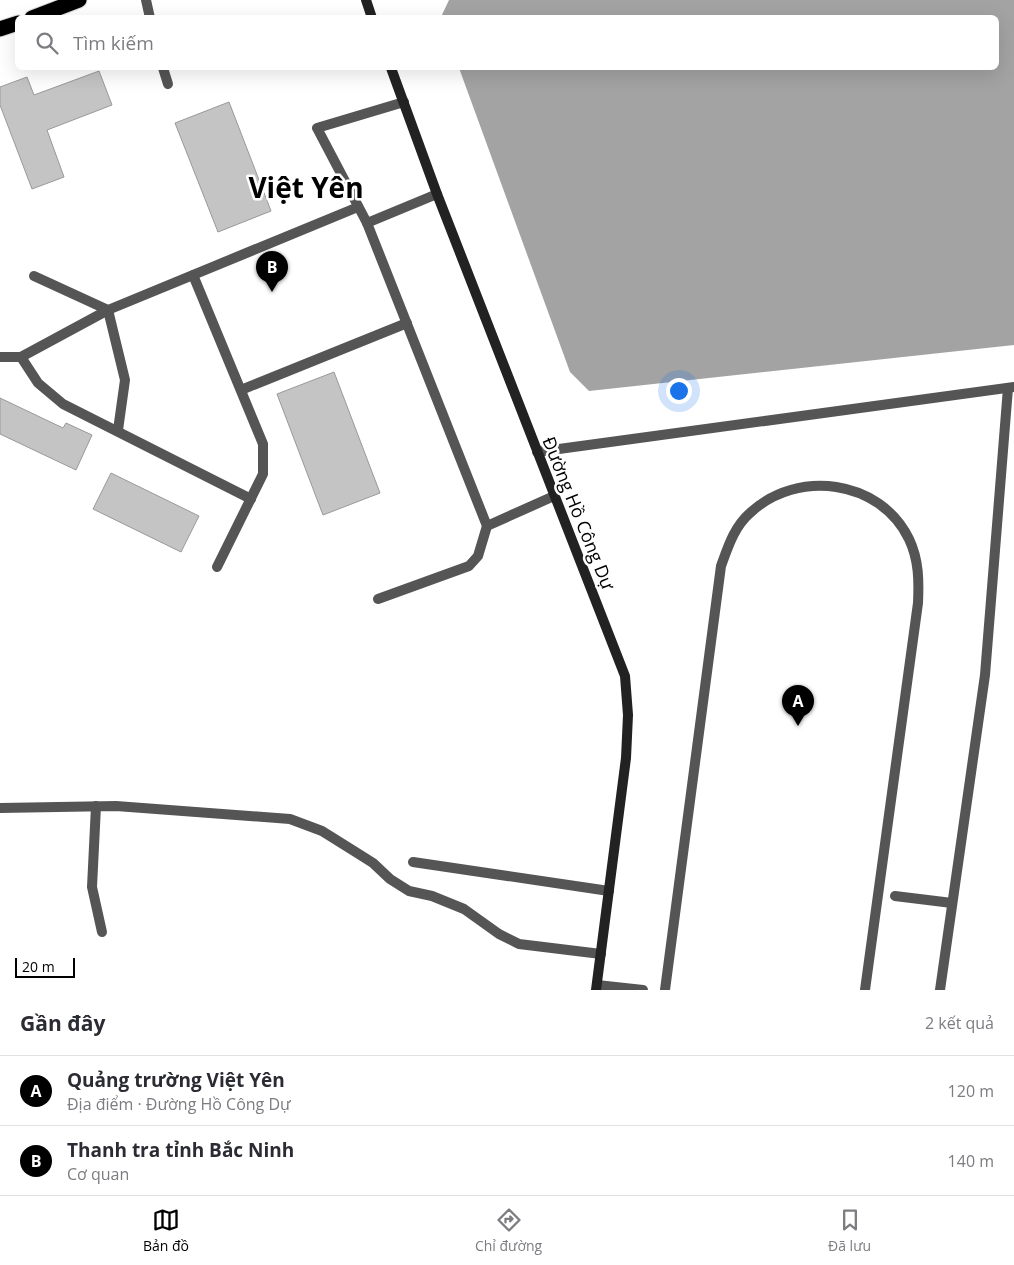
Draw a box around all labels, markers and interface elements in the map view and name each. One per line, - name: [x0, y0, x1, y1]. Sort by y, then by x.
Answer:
- search box: [15, 15, 999, 70]
- icon: search: [33, 29, 61, 57]
- text: Tìm kiếm: [73, 30, 154, 56]
- district label: Việt Yên: [248, 168, 364, 206]
- pin: B: [256, 251, 288, 292]
- your location: [666, 378, 692, 404]
- street label: Đường Hồ Công Dự: [537, 433, 621, 594]
- pin: A: [782, 685, 814, 726]
- scale bar: [15, 955, 75, 978]
- text: 20 m: [22, 957, 55, 976]
- text: Gần đây: [20, 1009, 105, 1037]
- text: 2 kết quả: [925, 1012, 994, 1034]
- text: Quảng trường Việt Yên: [67, 1067, 285, 1093]
- text: A: [30, 1080, 42, 1102]
- text: 120 m: [948, 1080, 994, 1102]
- text: Địa điểm · Đường Hồ Công Dự: [67, 1093, 291, 1115]
- text: Thanh tra tỉnh Bắc Ninh: [67, 1137, 294, 1163]
- text: B: [31, 1150, 41, 1172]
- text: 140 m: [948, 1150, 994, 1172]
- text: Cơ quan: [67, 1163, 129, 1185]
- tab: Bản đồ: [143, 1206, 189, 1255]
- tab: Chỉ đường: [475, 1206, 542, 1255]
- tab: Đã lưu: [828, 1206, 871, 1255]

